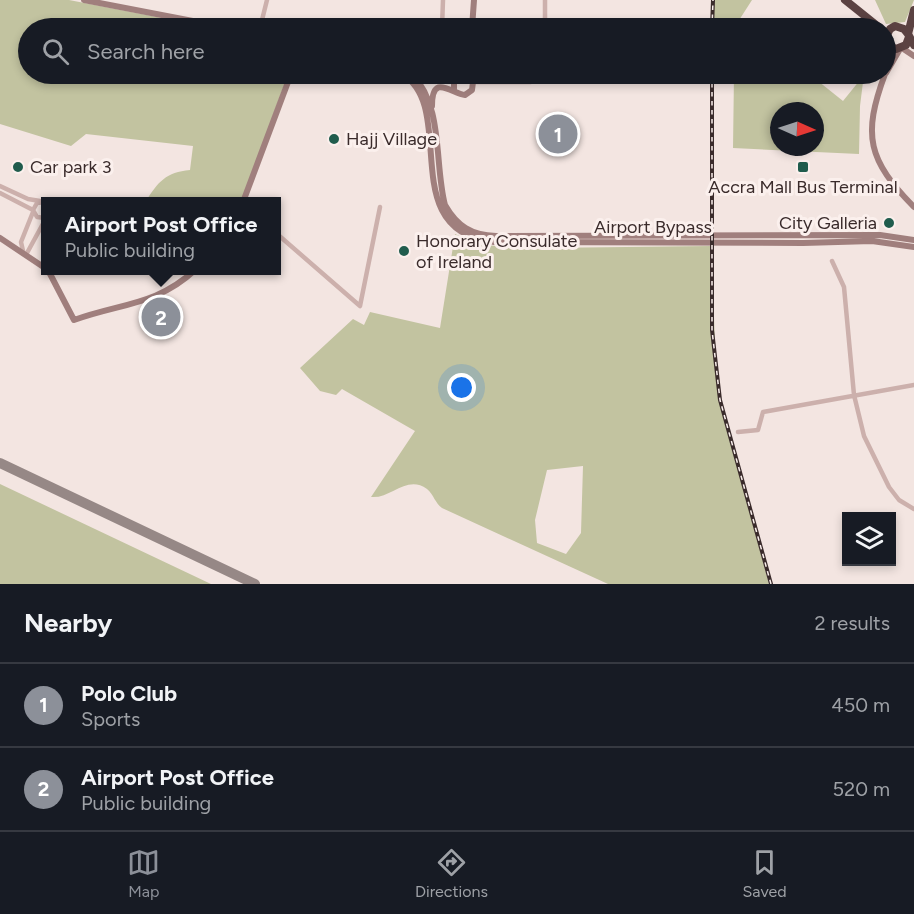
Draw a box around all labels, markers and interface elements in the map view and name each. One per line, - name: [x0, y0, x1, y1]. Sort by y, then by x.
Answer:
- search box: [18, 18, 896, 84]
- icon: search: [39, 35, 72, 68]
- text: Search here: [87, 38, 205, 65]
- north arrow: [770, 102, 824, 156]
- pin: 1: [538, 112, 578, 156]
- place label: Hajj Village: [346, 128, 437, 150]
- marker: Hajj Village: [327, 132, 341, 146]
- place label: Car park 3: [30, 156, 112, 178]
- marker: Car park 3: [11, 160, 25, 174]
- marker: Accra Mall Bus Terminal: [796, 160, 810, 174]
- place label: Accra Mall Bus Terminal: [708, 176, 898, 198]
- popup: [41, 197, 281, 275]
- text: Airport Post Office: [65, 211, 257, 238]
- place label: City Galleria: [779, 212, 877, 234]
- street label: Airport Bypass: [594, 216, 712, 238]
- marker: City Galleria: [882, 216, 896, 230]
- place label: Honorary Consulate of Ireland: [416, 230, 577, 273]
- text: Public building: [65, 238, 195, 262]
- marker: Honorary Consulate of Ireland: [397, 244, 411, 258]
- pin: 2: [142, 294, 180, 340]
- your location: [447, 373, 476, 402]
- map controls: [842, 512, 896, 566]
- button: layers: [842, 512, 896, 566]
- text: Nearby: [24, 607, 112, 639]
- text: 2 results: [814, 611, 890, 635]
- text: Polo Club: [81, 680, 177, 707]
- text: 1: [39, 693, 48, 717]
- text: 450 m: [831, 693, 890, 717]
- text: Sports: [81, 707, 140, 731]
- text: Airport Post Office: [81, 764, 274, 791]
- text: 2: [38, 777, 49, 801]
- text: 520 m: [833, 777, 890, 801]
- text: Public building: [81, 791, 211, 815]
- tab: Map: [127, 846, 160, 901]
- tab: Directions: [415, 846, 488, 901]
- tab: Saved: [743, 846, 787, 901]

